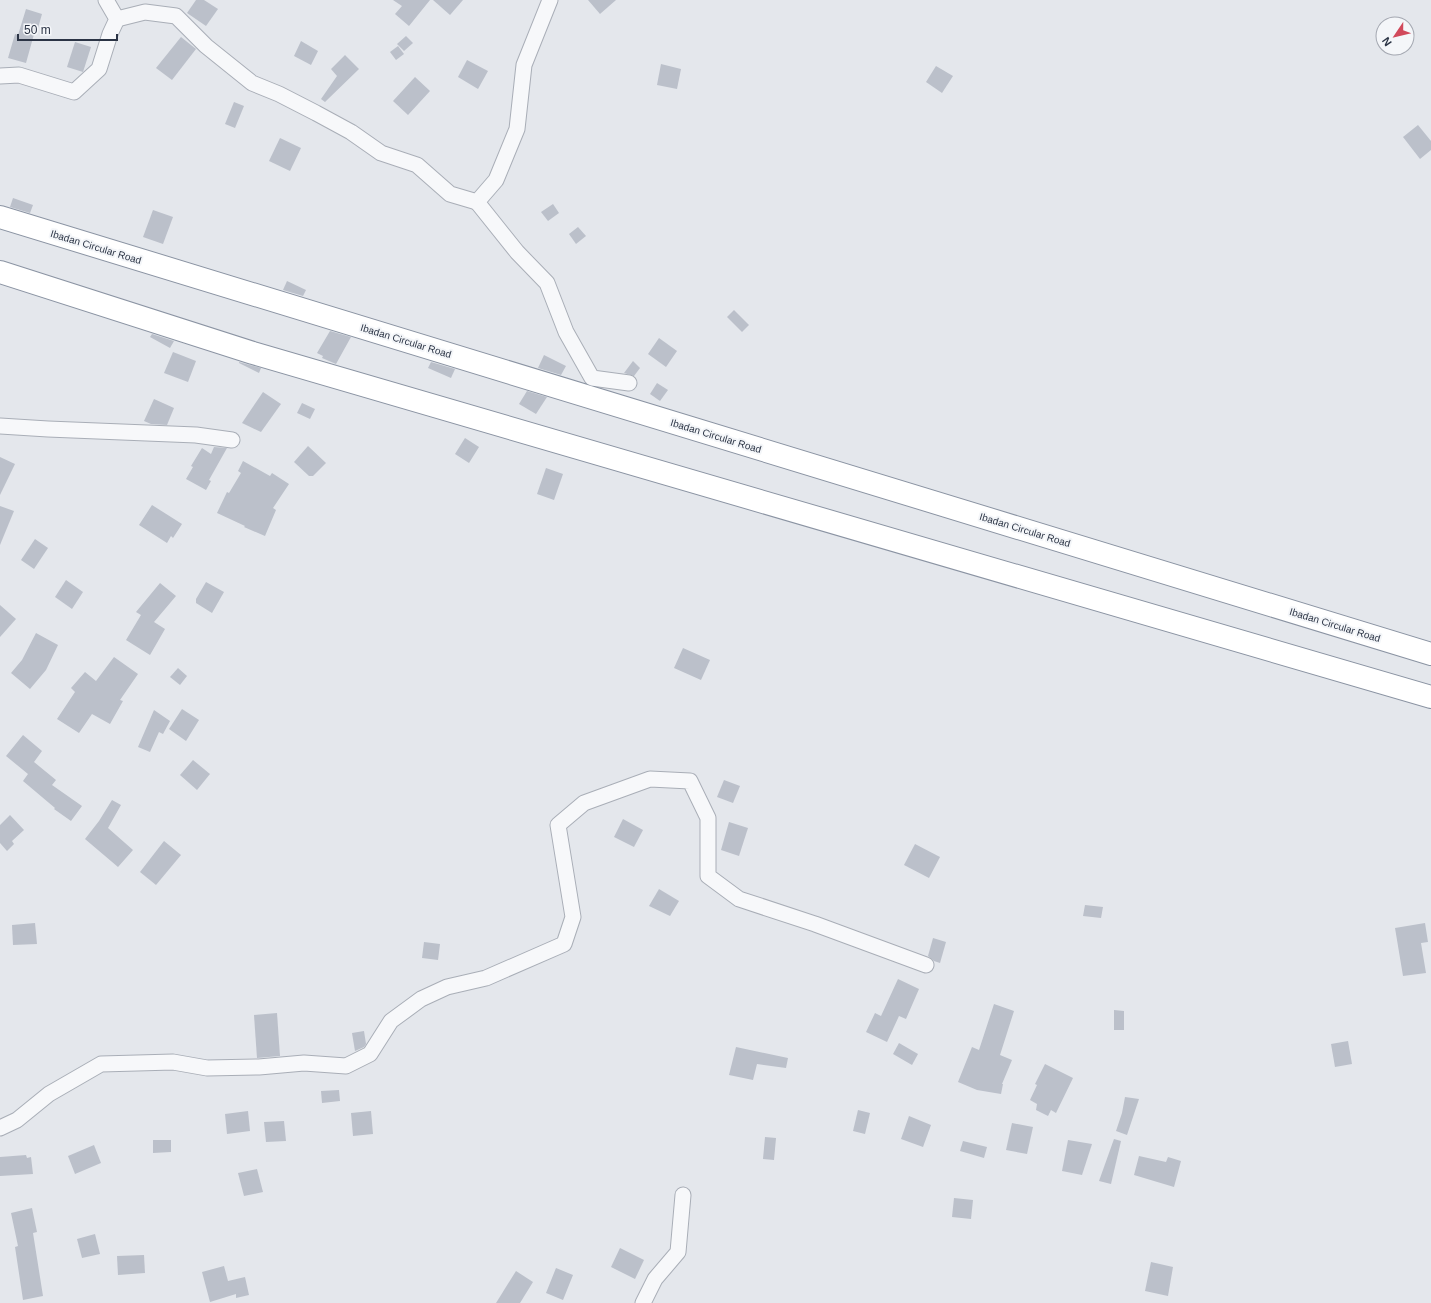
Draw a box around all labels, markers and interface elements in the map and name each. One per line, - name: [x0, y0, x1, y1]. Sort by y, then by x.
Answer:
- scale bar: [18, 16, 117, 42]
- north arrow: [1375, 16, 1415, 56]
- text: 50 m: [24, 23, 51, 37]
- text: N: [1380, 35, 1394, 48]
- street label: Ibadan Circular Road: [49, 228, 143, 266]
- street label: Ibadan Circular Road: [359, 322, 453, 360]
- street label: Ibadan Circular Road: [669, 417, 763, 455]
- street label: Ibadan Circular Road: [978, 511, 1072, 549]
- street label: Ibadan Circular Road: [1288, 606, 1382, 644]

